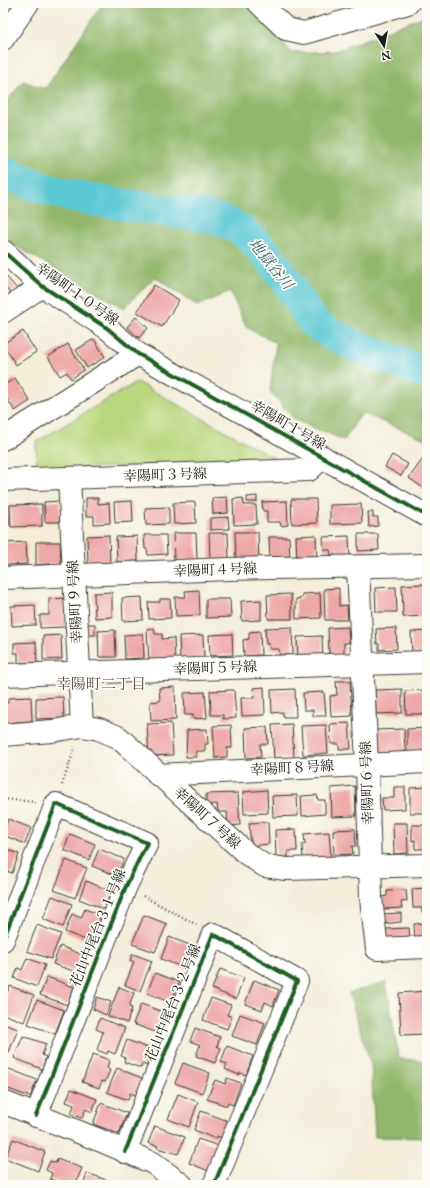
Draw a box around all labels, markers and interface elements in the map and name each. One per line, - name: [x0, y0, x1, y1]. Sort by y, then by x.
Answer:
- north arrow: [364, 26, 404, 66]
- text: N: [379, 48, 392, 63]
- water label: 地獄谷川: [245, 235, 298, 295]
- street label: 幸陽町１０号線: [32, 259, 122, 329]
- street label: 幸陽町１号線: [247, 397, 329, 453]
- street label: 幸陽町３号線: [123, 465, 207, 485]
- street label: 幸陽町９号線: [64, 560, 86, 644]
- street label: 幸陽町４号線: [173, 560, 257, 580]
- street label: 幸陽町５号線: [173, 658, 257, 678]
- district label: 幸陽町二丁目: [56, 675, 146, 693]
- street label: 幸陽町６号線: [357, 741, 377, 825]
- street label: 幸陽町８号線: [250, 757, 334, 779]
- street label: 幸陽町７号線: [170, 784, 244, 852]
- street label: 花山中尾台３１号線: [67, 866, 129, 990]
- street label: 花山中尾台３２号線: [142, 941, 204, 1065]

